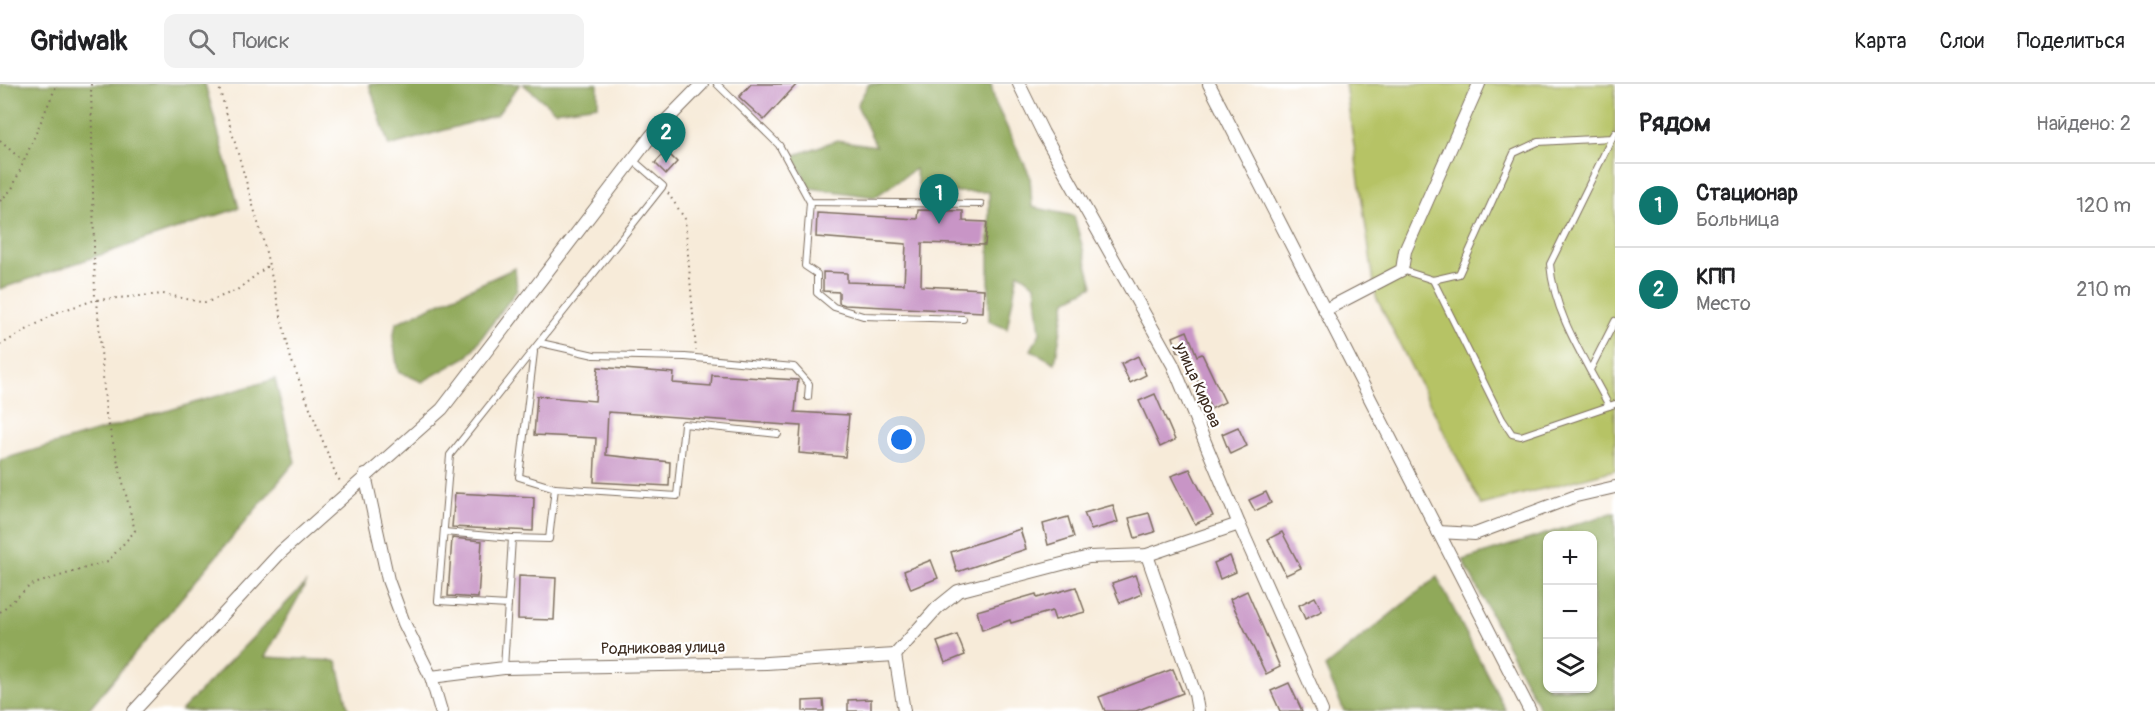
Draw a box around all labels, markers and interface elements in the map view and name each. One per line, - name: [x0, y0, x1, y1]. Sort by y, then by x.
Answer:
- search box: [164, 14, 584, 68]
- text: Gridwalk: [30, 24, 128, 59]
- icon: search: [185, 25, 218, 58]
- text: Поиск: [233, 27, 290, 55]
- text: Карта: [1854, 28, 1906, 55]
- text: Слои: [1939, 28, 1984, 55]
- text: Поделиться: [2017, 28, 2125, 55]
- text: Рядом: [1639, 107, 1711, 139]
- text: Найдено: 2: [2036, 111, 2131, 136]
- pin: 2: [646, 113, 686, 163]
- pin: 1: [920, 174, 958, 224]
- text: Стационар: [1696, 179, 1798, 207]
- text: 1: [1655, 193, 1662, 218]
- text: 120 m: [2076, 193, 2131, 218]
- text: Больница: [1696, 207, 1779, 232]
- text: КПП: [1696, 263, 1735, 291]
- text: 2: [1653, 277, 1664, 302]
- text: 210 m: [2076, 277, 2131, 302]
- text: Место: [1696, 291, 1751, 316]
- street label: улица Кирова: [1170, 338, 1226, 431]
- your location: [887, 425, 916, 454]
- map controls: [1543, 531, 1597, 693]
- button: +: [1543, 531, 1597, 585]
- button: −: [1543, 585, 1597, 639]
- street label: Родниковая улица: [601, 637, 725, 659]
- button: layers: [1543, 639, 1597, 693]

